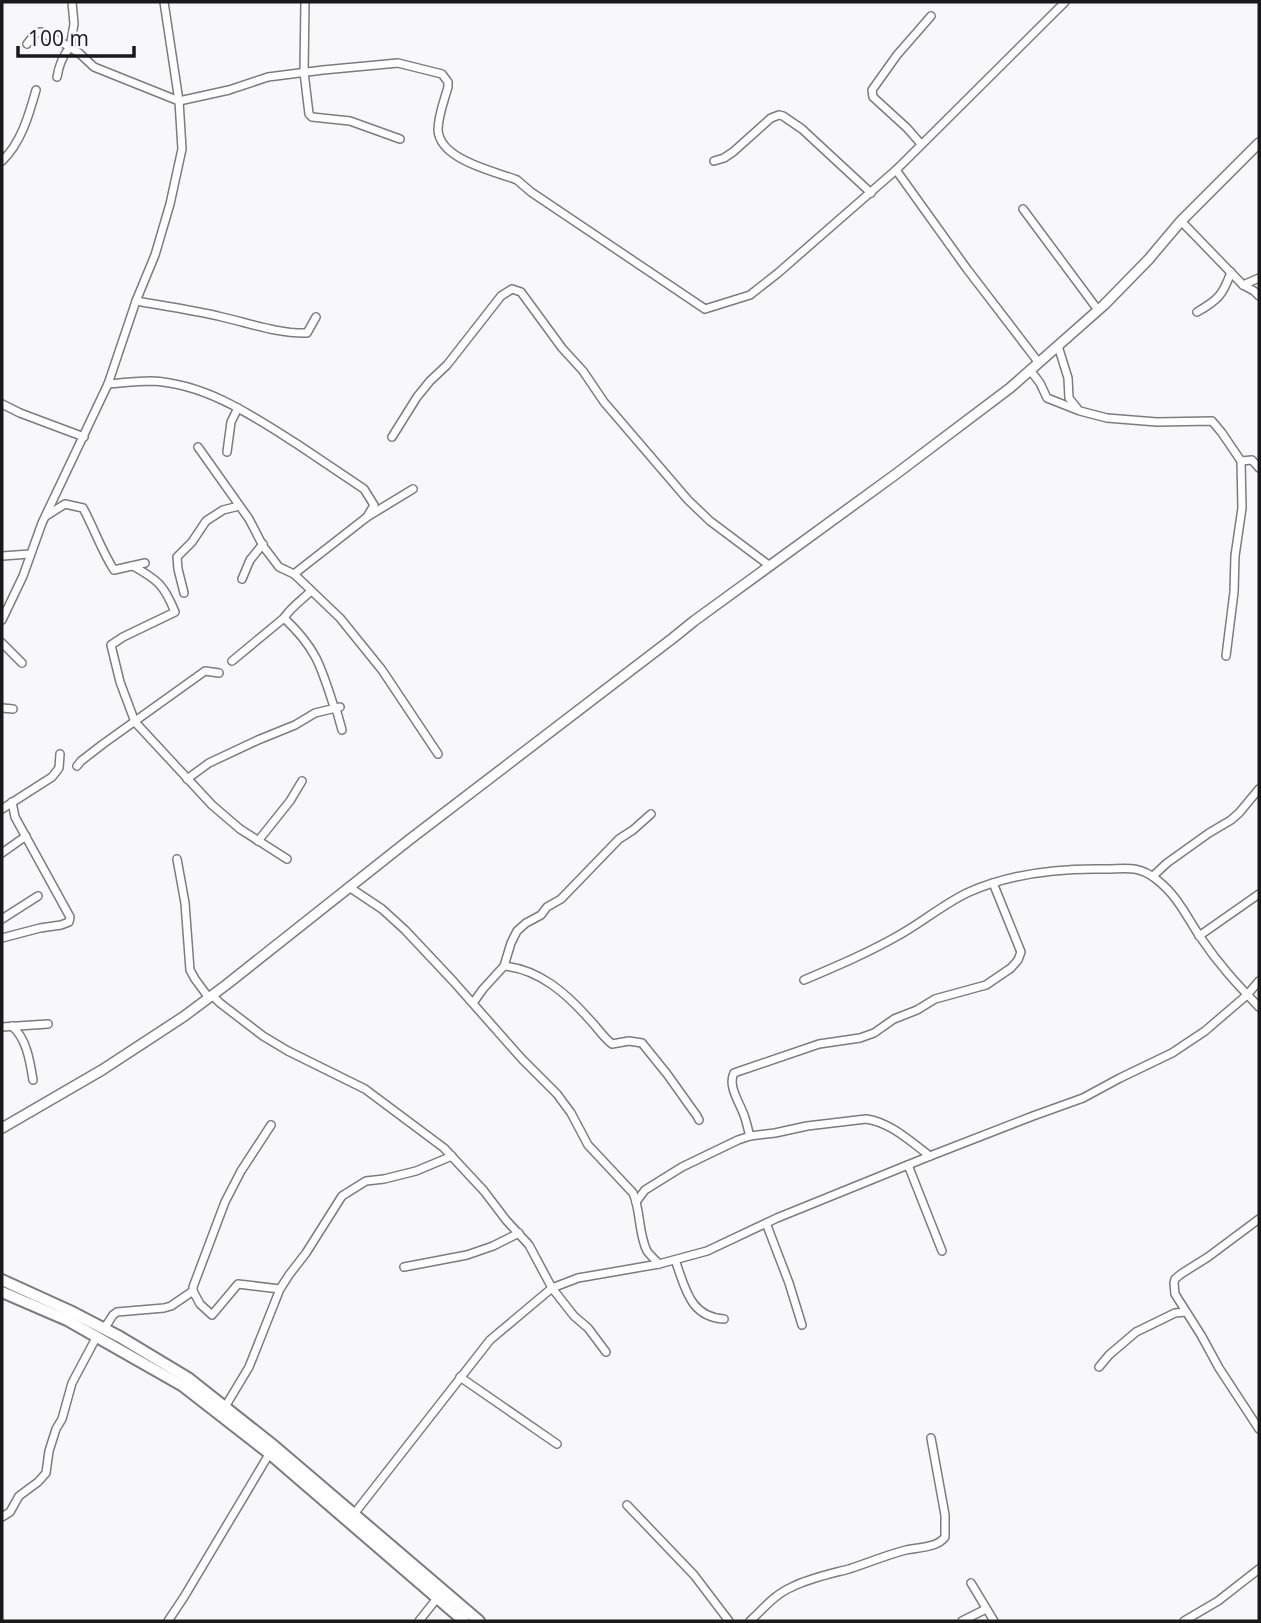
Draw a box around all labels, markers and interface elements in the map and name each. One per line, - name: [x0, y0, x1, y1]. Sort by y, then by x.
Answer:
- scale bar: [18, 14, 133, 58]
- text: 100 m: [28, 24, 89, 52]

